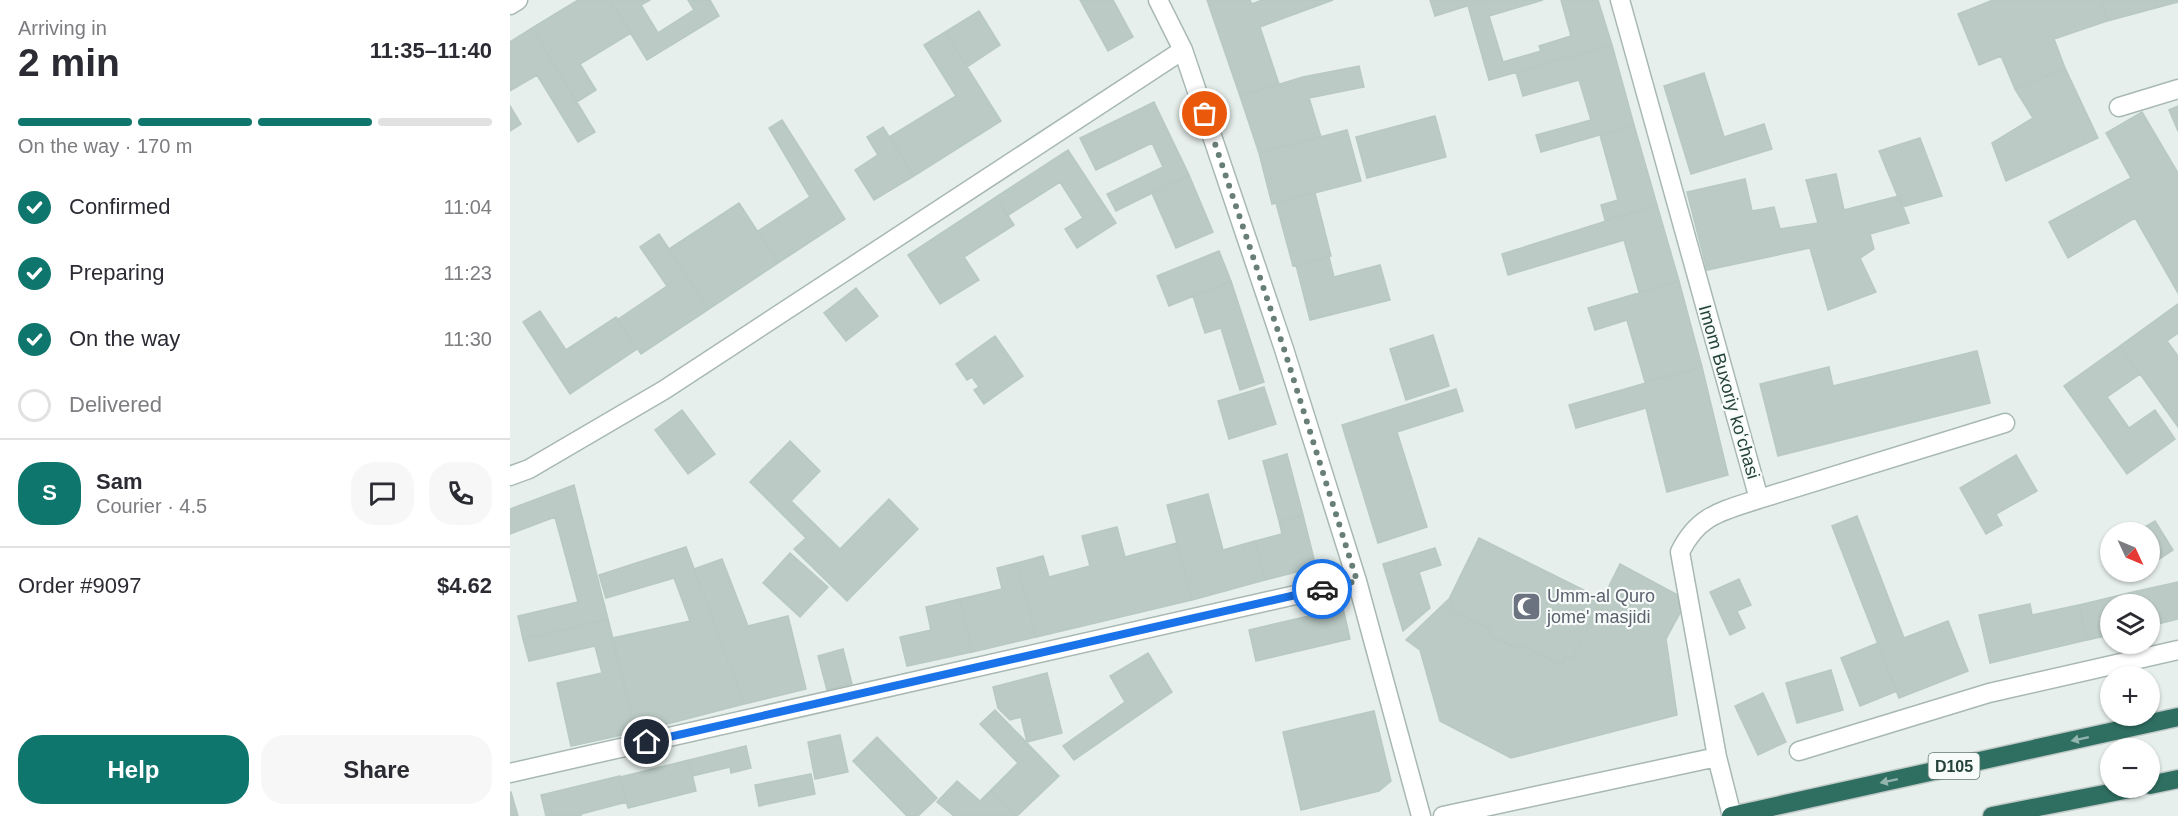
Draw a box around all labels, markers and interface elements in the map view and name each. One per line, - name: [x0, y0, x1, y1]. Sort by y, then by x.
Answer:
- text: Arriving in: [18, 17, 107, 39]
- text: 11:35–11:40: [370, 38, 492, 63]
- text: 2 min: [18, 41, 120, 84]
- pin: [1179, 88, 1230, 139]
- icon: bag: [1188, 97, 1221, 130]
- text: On the way · 170 m: [18, 135, 193, 157]
- icon: check: [18, 191, 51, 224]
- text: Confirmed: [69, 194, 170, 219]
- text: 11:04: [443, 196, 492, 218]
- icon: check: [18, 257, 51, 290]
- text: Preparing: [69, 260, 164, 285]
- text: 11:23: [443, 262, 492, 284]
- street label: Imom Buxoriy koʻchasi: [1695, 303, 1763, 481]
- icon: check: [18, 323, 51, 356]
- text: On the way: [69, 326, 180, 351]
- text: 11:30: [443, 328, 492, 350]
- text: Delivered: [69, 392, 162, 417]
- button: chat: [351, 462, 414, 525]
- button: phone: [429, 462, 492, 525]
- text: Sam: [96, 469, 142, 494]
- text: S: [42, 480, 57, 505]
- text: Courier · 4.5: [96, 495, 207, 517]
- north arrow: [2100, 522, 2160, 582]
- map controls: [2100, 522, 2160, 798]
- courier: [1292, 559, 1352, 619]
- text: Order #9097: [18, 573, 142, 598]
- text: $4.62: [437, 573, 492, 598]
- icon: car: [1306, 573, 1339, 606]
- place label: Umm-al Quro jome' masjidi: [1546, 586, 1655, 627]
- mosque icon: Umm-al Quro jome' masjidi: [1510, 590, 1542, 622]
- button: layers: [2100, 594, 2160, 654]
- button: +: [2100, 666, 2160, 726]
- pin: [621, 716, 672, 767]
- icon: home: [630, 725, 663, 758]
- one-way arrow: [2071, 734, 2089, 744]
- button: Help: [18, 735, 249, 804]
- button: Share: [261, 735, 492, 804]
- button: −: [2100, 738, 2160, 798]
- road number: D105: [1928, 753, 1980, 779]
- one-way arrow: [1880, 777, 1899, 786]

